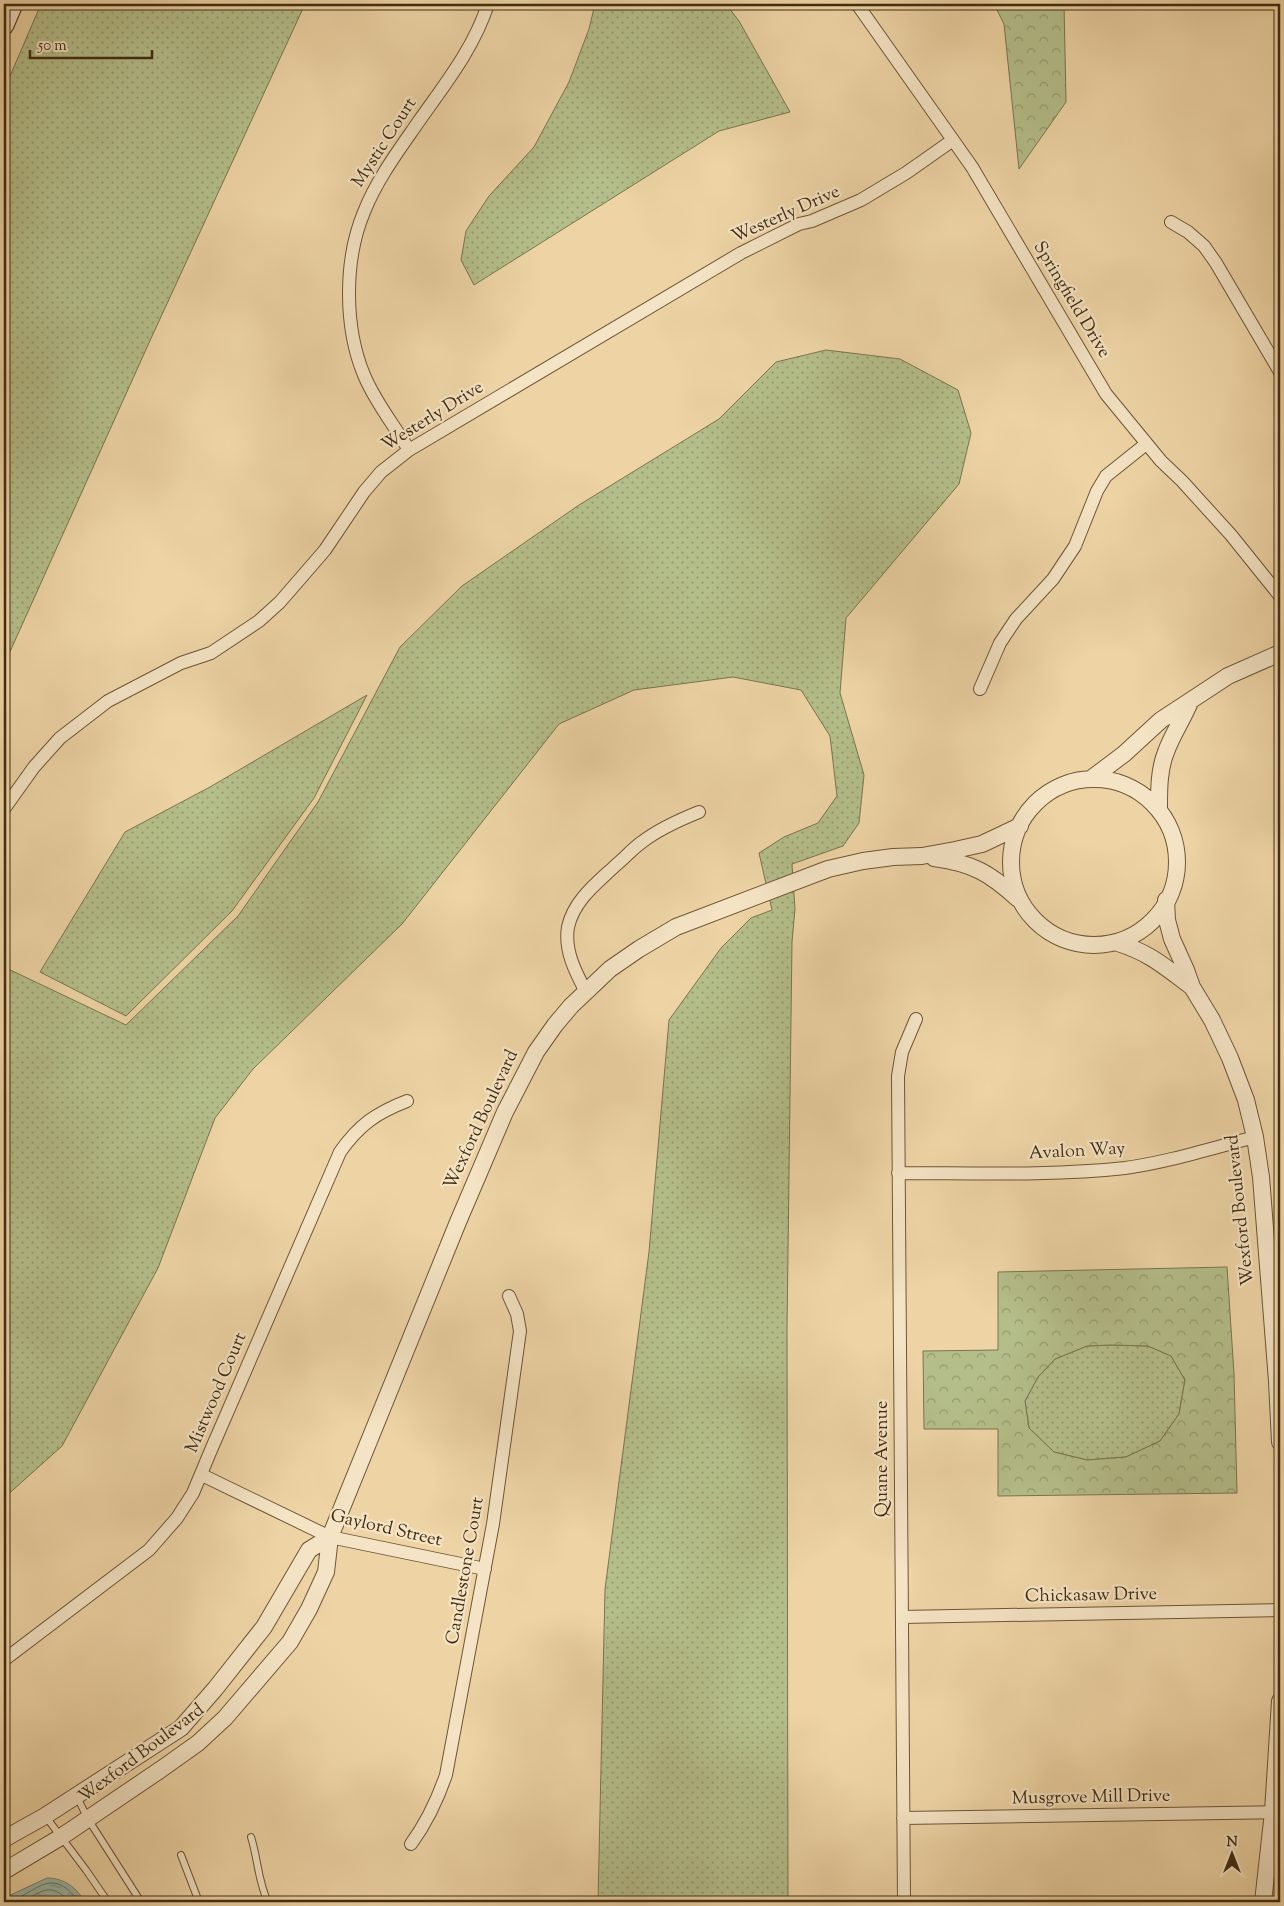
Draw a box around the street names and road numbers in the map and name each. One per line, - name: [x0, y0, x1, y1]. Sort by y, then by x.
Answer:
- street label: Mystic Court: [346, 93, 424, 193]
- street label: Westerly Drive: [728, 180, 844, 250]
- street label: Springfield Drive: [1026, 237, 1116, 363]
- street label: Westerly Drive: [377, 375, 489, 459]
- street label: Wexford Boulevard: [438, 1046, 526, 1194]
- street label: Wexford Boulevard: [1220, 1133, 1262, 1287]
- street label: Avalon Way: [1028, 1136, 1126, 1168]
- street label: Mistwood Court: [180, 1329, 254, 1457]
- street label: Quane Avenue: [870, 1401, 896, 1517]
- street label: Candlestone Court: [440, 1495, 492, 1647]
- street label: Gaylord Street: [328, 1504, 444, 1554]
- street label: Chickasaw Drive: [1025, 1582, 1157, 1610]
- street label: Wexford Boulevard: [74, 1698, 210, 1810]
- street label: Musgrove Mill Drive: [1012, 1784, 1170, 1812]

